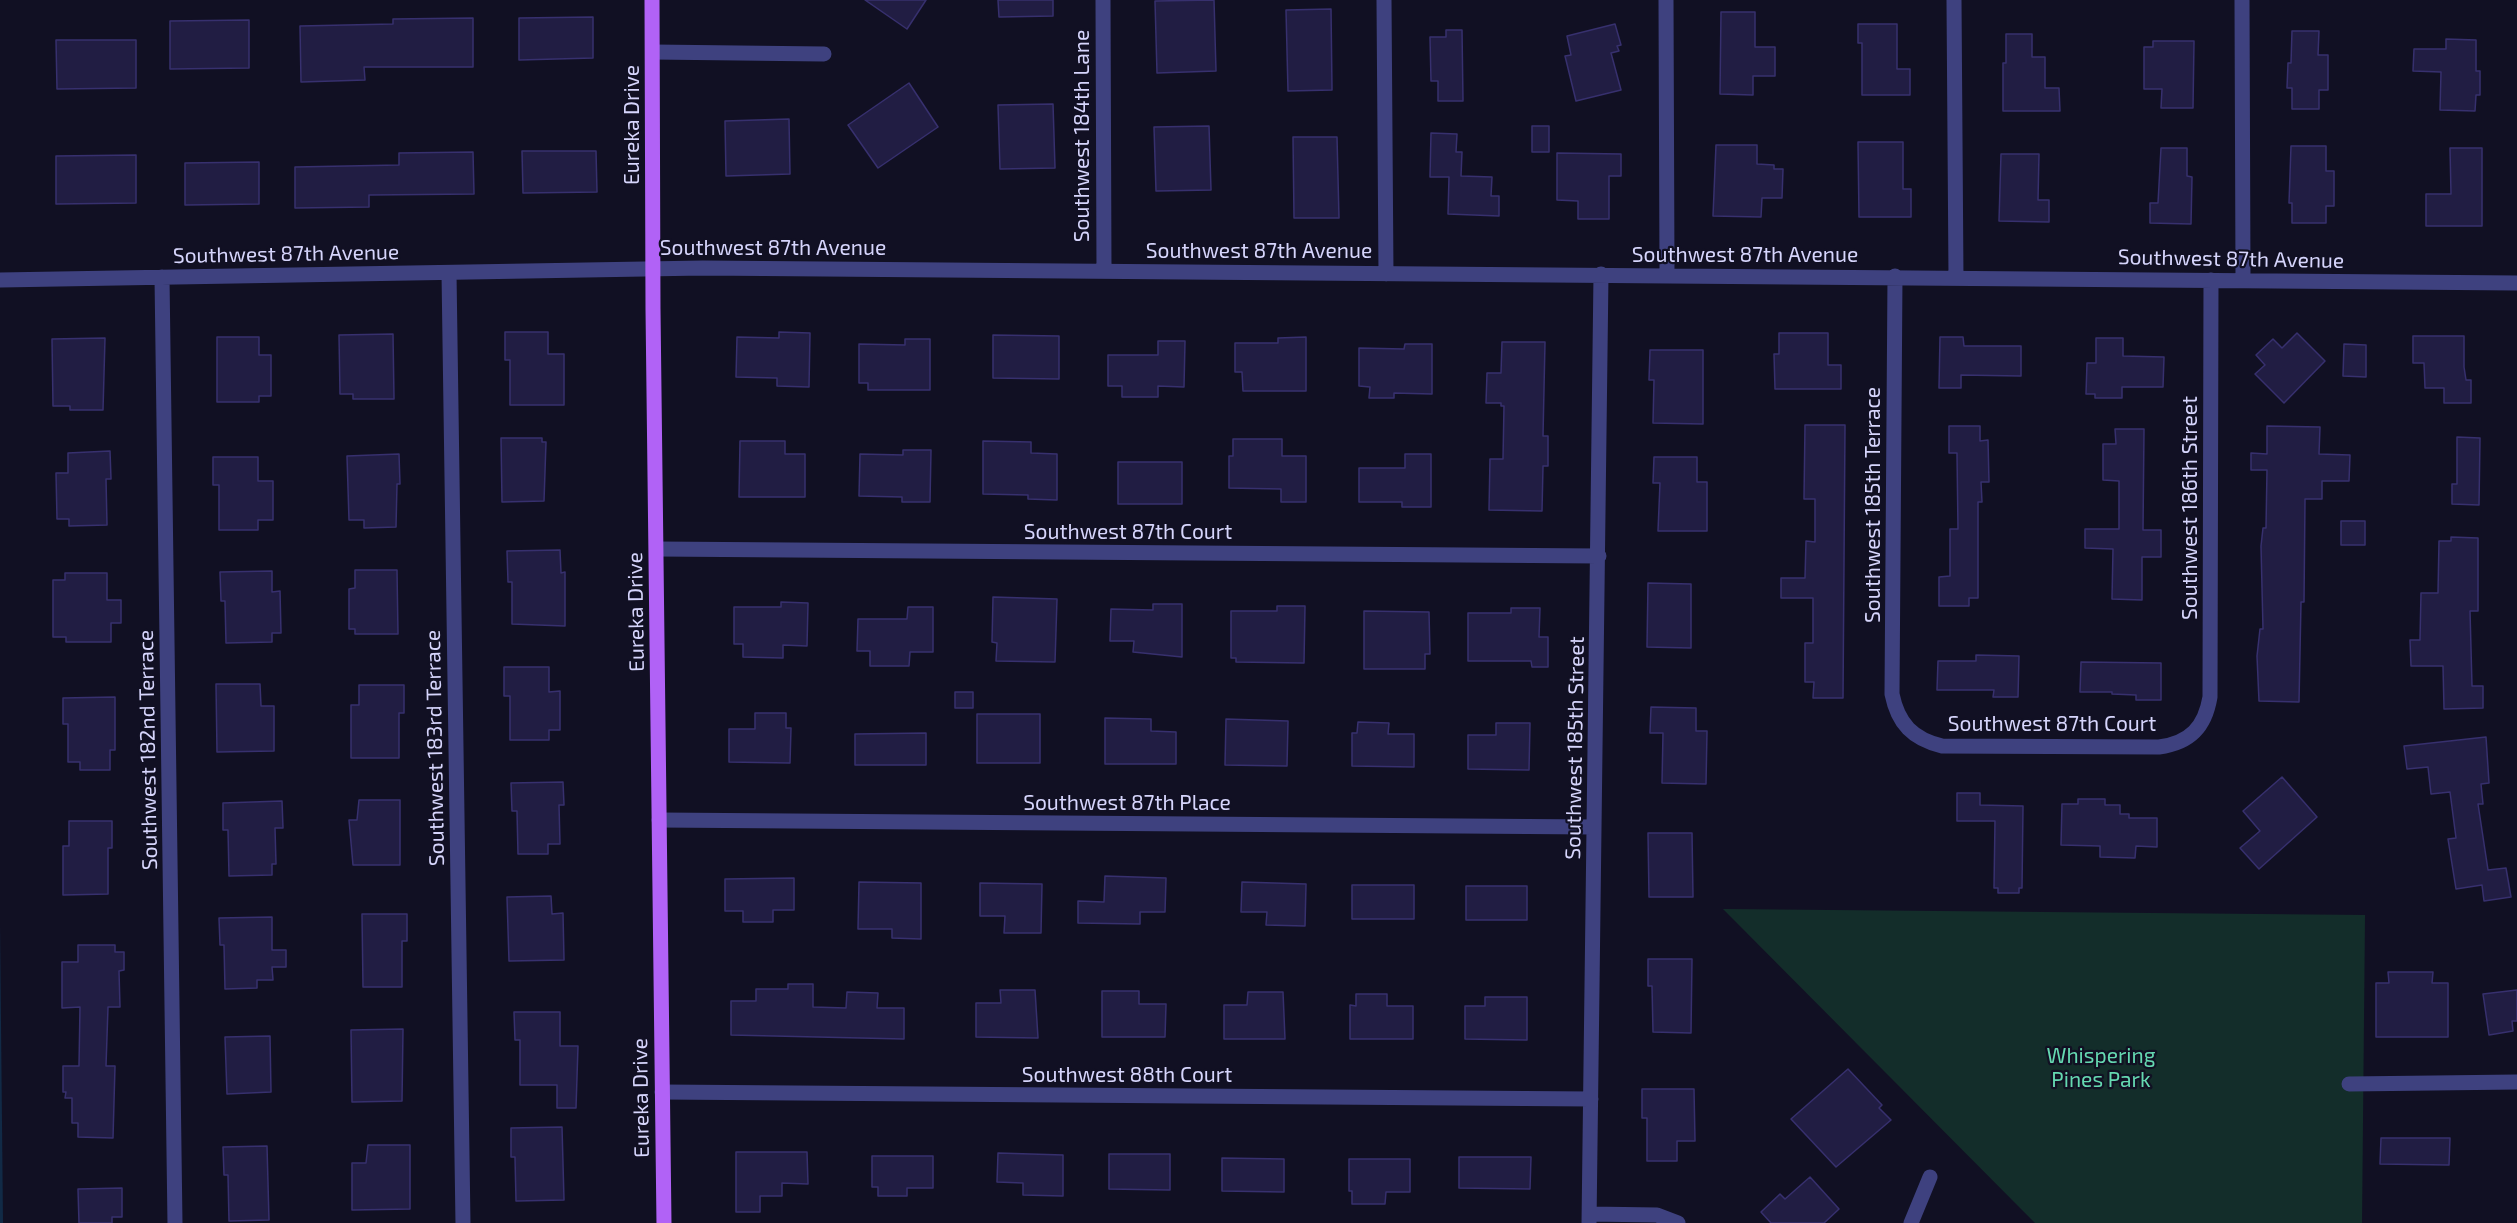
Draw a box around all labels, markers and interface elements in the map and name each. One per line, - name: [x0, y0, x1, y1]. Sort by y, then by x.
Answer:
- street label: Southwest 184th Lane: [1069, 30, 1095, 242]
- street label: Eureka Drive: [619, 65, 645, 185]
- street label: Southwest 87th Avenue: [660, 235, 886, 261]
- street label: Southwest 87th Avenue: [1146, 238, 1372, 264]
- street label: Southwest 87th Avenue: [173, 239, 399, 269]
- street label: Southwest 87th Avenue: [1632, 242, 1858, 268]
- street label: Southwest 87th Avenue: [2118, 244, 2344, 274]
- street label: Southwest 185th Terrace: [1860, 387, 1886, 623]
- street label: Southwest 186th Street: [2177, 396, 2203, 620]
- street label: Southwest 87th Court: [1024, 519, 1232, 545]
- street label: Eureka Drive: [622, 552, 650, 672]
- street label: Southwest 182nd Terrace: [133, 630, 163, 870]
- street label: Southwest 183rd Terrace: [420, 630, 450, 866]
- street label: Southwest 185th Street: [1560, 636, 1590, 860]
- street label: Southwest 87th Court: [1948, 711, 2156, 737]
- street label: Southwest 87th Place: [1023, 790, 1231, 816]
- street label: Eureka Drive: [627, 1038, 655, 1158]
- park label: Whispering Pines Park: [2047, 1043, 2155, 1093]
- street label: Southwest 88th Court: [1022, 1062, 1232, 1088]

